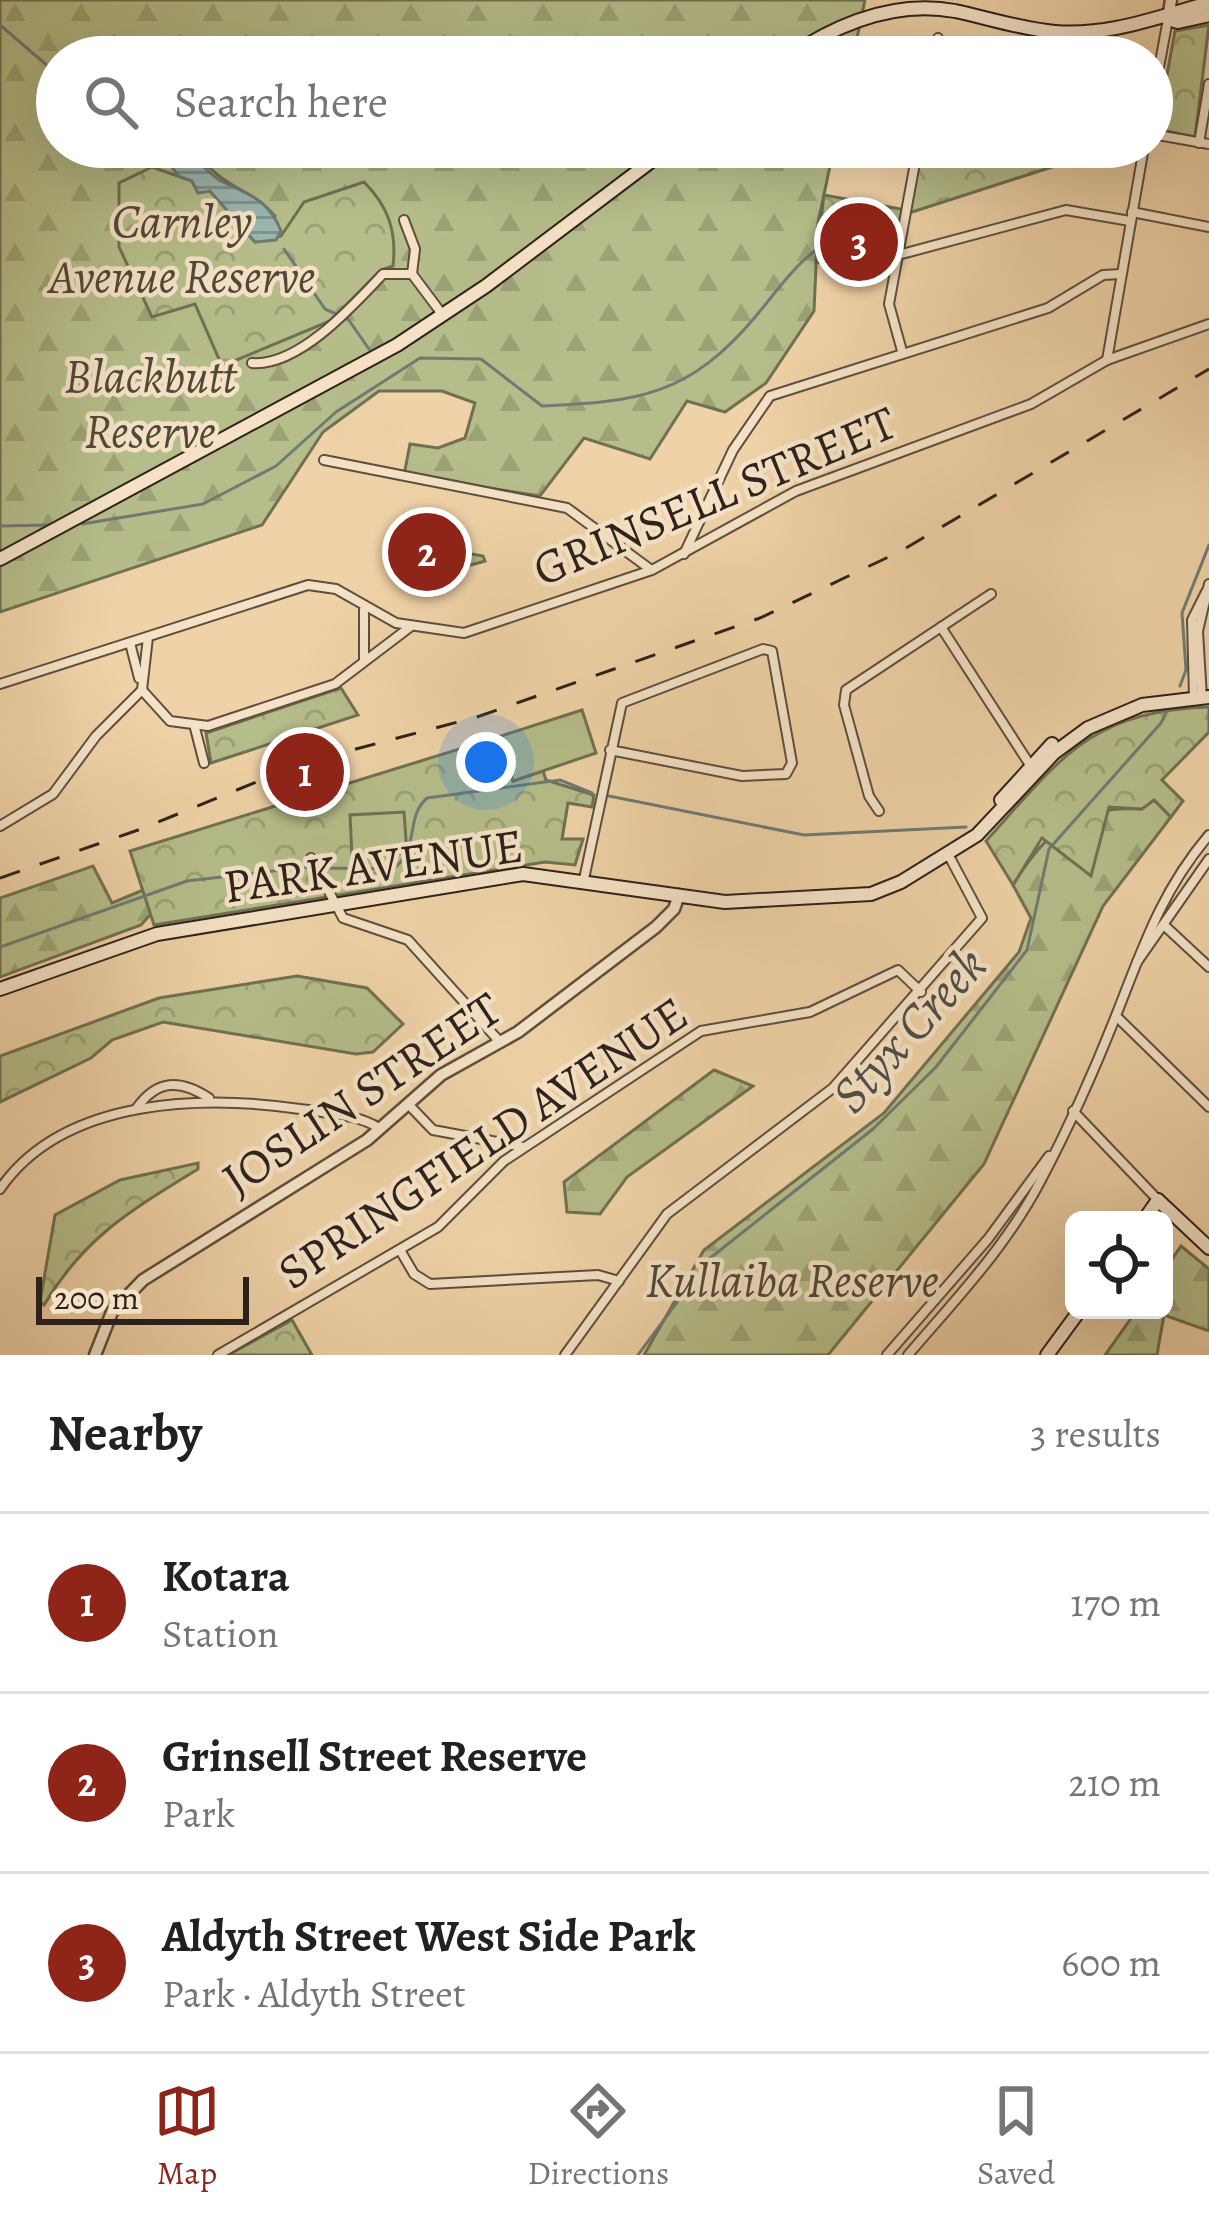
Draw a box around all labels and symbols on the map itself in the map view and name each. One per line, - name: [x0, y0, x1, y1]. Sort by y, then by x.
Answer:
- park label: Carnley Avenue Reserve: [46, 188, 315, 309]
- pin: 3: [820, 197, 898, 287]
- park label: Blackbutt Reserve: [64, 343, 238, 464]
- street label: GRINSELL STREET: [523, 390, 906, 602]
- pin: 2: [388, 507, 466, 597]
- pin: 1: [266, 727, 344, 817]
- your location: [456, 732, 516, 792]
- street label: PARK AVENUE: [219, 812, 527, 920]
- water label: Styx Creek: [815, 932, 1002, 1128]
- street label: JOSLIN STREET: [209, 976, 514, 1211]
- street label: SPRINGFIELD AVENUE: [265, 981, 700, 1305]
- park label: Kullaiba Reserve: [645, 1247, 939, 1313]
- scale bar: [36, 1271, 249, 1324]

